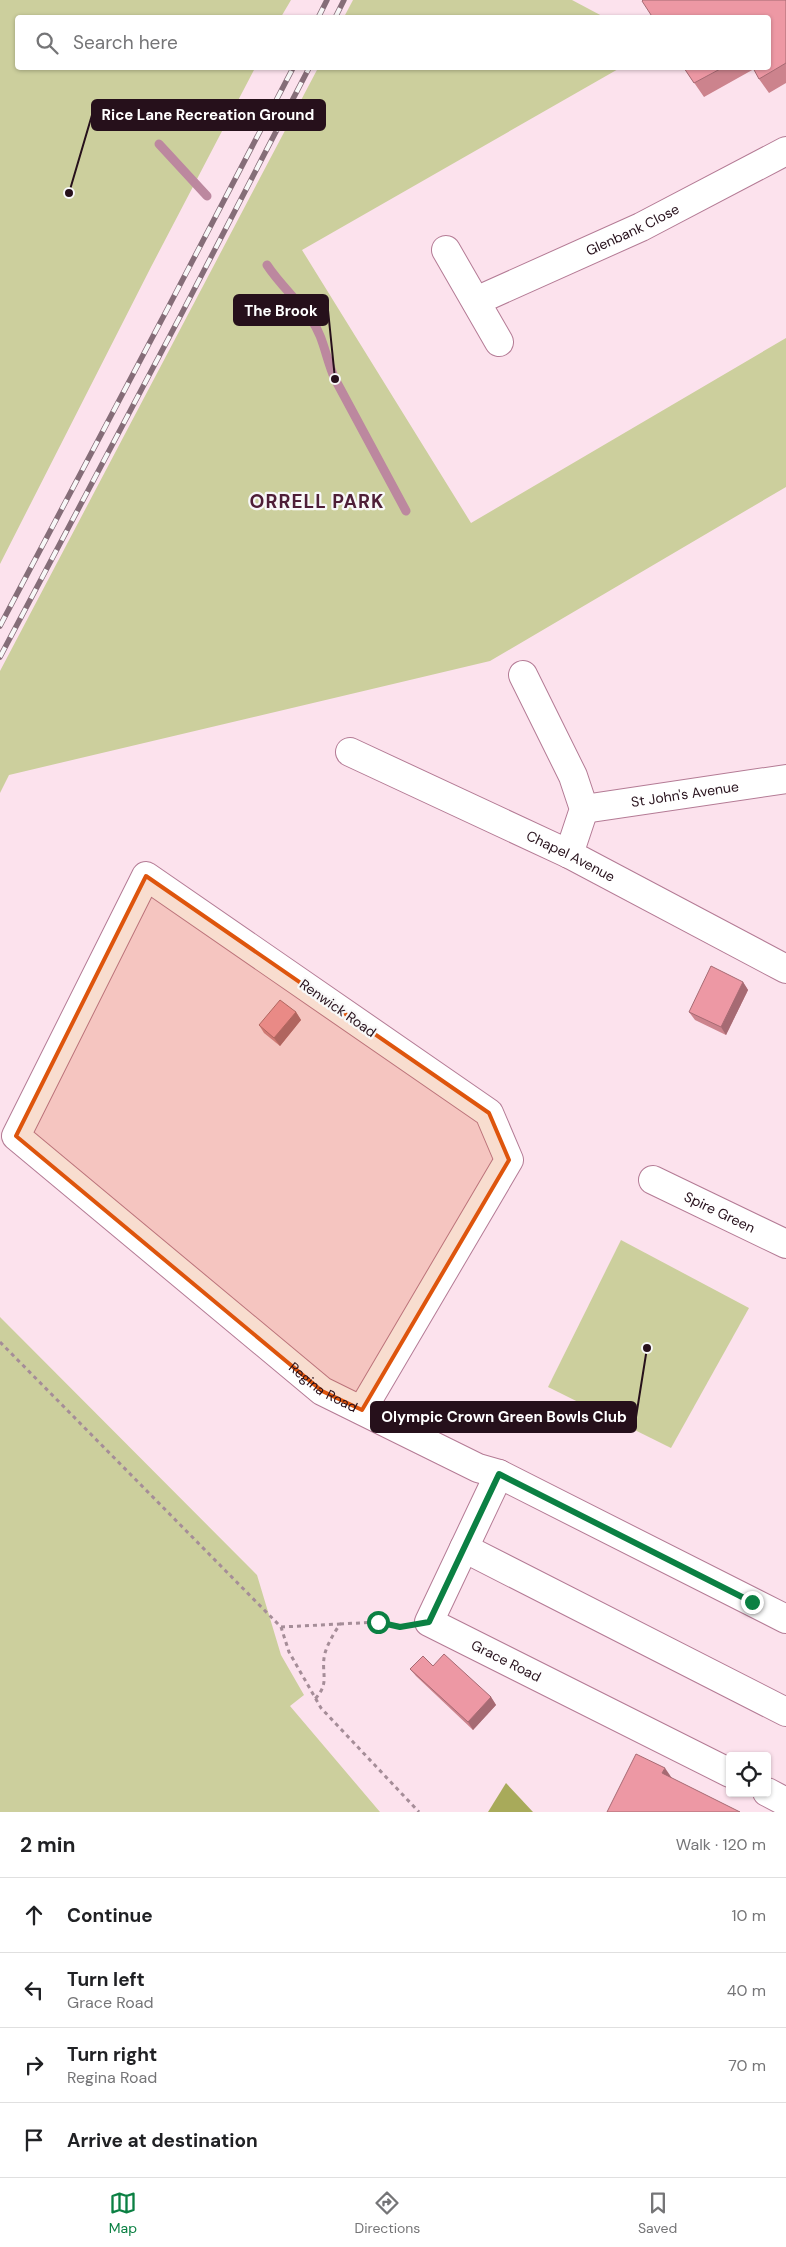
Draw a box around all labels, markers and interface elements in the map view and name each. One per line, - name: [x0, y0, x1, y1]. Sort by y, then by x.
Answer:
- search box: [15, 15, 771, 70]
- icon: search: [33, 29, 61, 57]
- text: Search here: [73, 30, 178, 55]
- callout: Rice Lane Recreation Ground: [92, 100, 325, 130]
- text: Rice Lane Recreation Ground: [102, 105, 314, 125]
- street label: Glenbank Close: [583, 200, 682, 260]
- callout: The Brook: [234, 295, 328, 325]
- text: The Brook: [244, 301, 318, 321]
- district label: ORRELL PARK: [250, 489, 384, 514]
- street label: St John's Avenue: [630, 777, 740, 811]
- street label: Chapel Avenue: [523, 826, 618, 886]
- street label: Renwick Road: [296, 975, 380, 1041]
- street label: Spire Green: [681, 1187, 758, 1237]
- street label: Regina Road: [285, 1358, 361, 1416]
- callout: Olympic Crown Green Bowls Club: [371, 1402, 636, 1432]
- text: Olympic Crown Green Bowls Club: [381, 1407, 627, 1427]
- route end: [741, 1591, 764, 1614]
- route start: [367, 1611, 390, 1634]
- street label: Grace Road: [468, 1636, 544, 1686]
- map controls: [726, 1752, 771, 1797]
- button: locate: [726, 1752, 771, 1797]
- text: 2 min: [20, 1831, 76, 1859]
- text: Walk · 120 m: [676, 1834, 766, 1855]
- icon: ahead: [20, 1901, 48, 1929]
- text: Continue: [67, 1903, 153, 1928]
- text: 10 m: [732, 1905, 766, 1926]
- text: Turn left: [67, 1967, 145, 1992]
- icon: left: [20, 1976, 48, 2004]
- text: 40 m: [727, 1980, 766, 2001]
- text: Grace Road: [67, 1992, 154, 2013]
- text: Turn right: [67, 2042, 157, 2067]
- icon: right: [20, 2051, 48, 2079]
- text: 70 m: [728, 2055, 766, 2076]
- text: Regina Road: [67, 2067, 157, 2088]
- icon: arrive: [20, 2126, 48, 2154]
- text: Arrive at destination: [67, 2128, 258, 2153]
- tab: Map: [109, 2189, 137, 2237]
- tab: Directions: [355, 2189, 420, 2237]
- tab: Saved: [638, 2189, 677, 2237]

